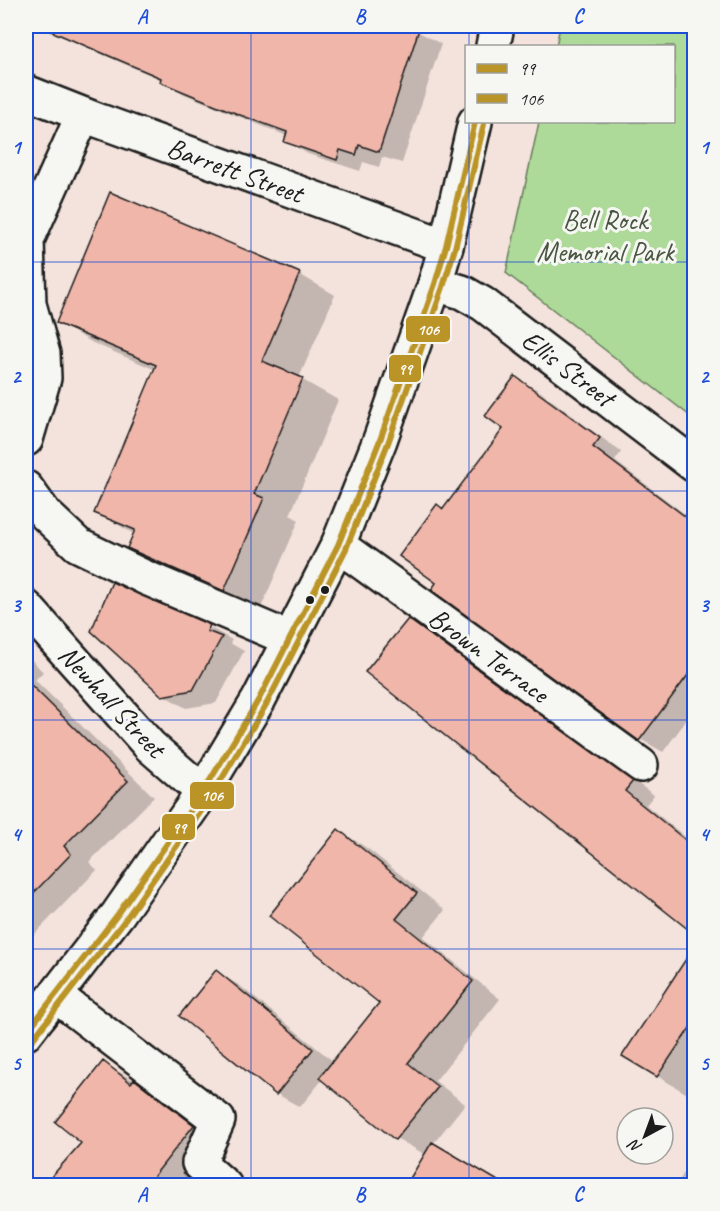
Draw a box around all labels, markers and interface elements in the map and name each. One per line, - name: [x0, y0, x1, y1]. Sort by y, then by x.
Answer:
- text: A: [137, 4, 149, 29]
- text: B: [355, 4, 367, 29]
- text: C: [573, 4, 585, 29]
- legend: [465, 45, 675, 123]
- text: 99: [519, 58, 537, 80]
- text: 106: [519, 88, 544, 110]
- street label: Barrett Street: [162, 129, 310, 212]
- text: 1: [12, 135, 23, 160]
- text: 1: [700, 135, 711, 160]
- park label: Bell Rock Memorial Park: [536, 202, 675, 269]
- line badge: 106: [405, 315, 451, 343]
- text: 106: [417, 320, 440, 340]
- street label: Ellis Street: [515, 322, 624, 416]
- line badge: 99: [388, 354, 422, 383]
- text: 99: [398, 359, 414, 379]
- text: 2: [12, 364, 23, 389]
- text: 2: [700, 364, 711, 389]
- unlabelled marker: [319, 584, 331, 596]
- text: 3: [12, 593, 23, 618]
- text: 3: [700, 593, 711, 618]
- unlabelled marker: [304, 594, 316, 606]
- street label: Brown Terrace: [422, 600, 557, 711]
- street label: Newhall Street: [51, 637, 175, 767]
- line badge: 106: [189, 781, 235, 810]
- text: 106: [201, 786, 224, 806]
- line badge: 99: [161, 813, 196, 841]
- text: 99: [172, 818, 188, 838]
- text: 4: [12, 822, 24, 847]
- text: 4: [700, 822, 712, 847]
- text: 5: [12, 1051, 23, 1076]
- text: 5: [700, 1051, 711, 1076]
- north arrow: [615, 1106, 675, 1166]
- text: N: [623, 1134, 646, 1157]
- text: A: [137, 1182, 149, 1207]
- text: B: [355, 1182, 367, 1207]
- text: C: [573, 1182, 585, 1207]

